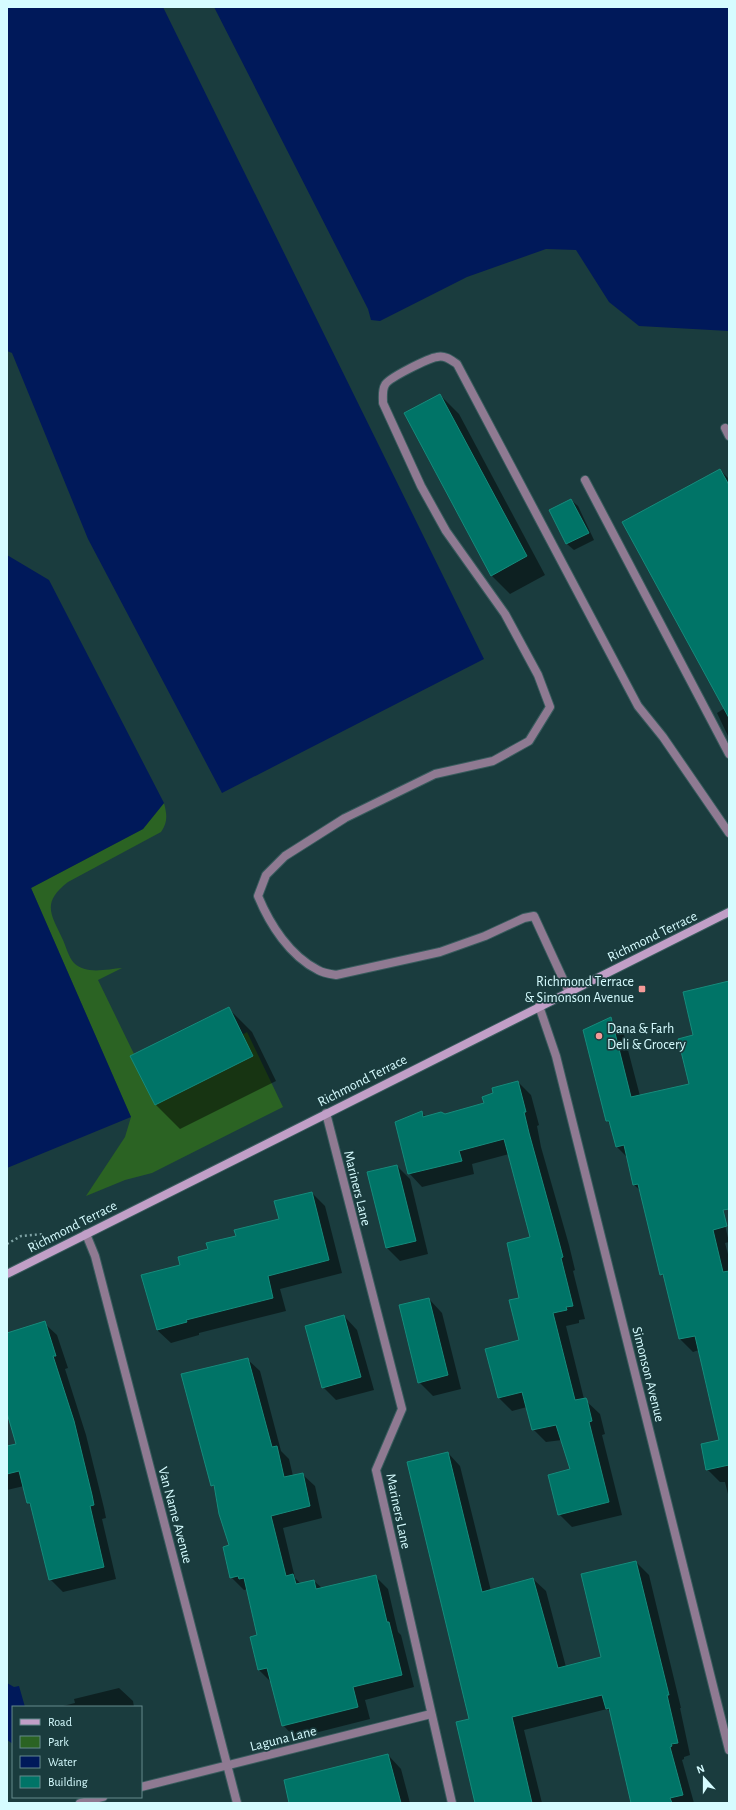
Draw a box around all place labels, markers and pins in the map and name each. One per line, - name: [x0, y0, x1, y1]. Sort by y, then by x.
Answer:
- place label: Richmond Terrace & Simonson Avenue: [525, 975, 634, 1005]
- marker: Richmond Terrace & Simonson Avenue: [637, 984, 647, 994]
- place label: Dana & Farh Deli & Grocery: [607, 1022, 686, 1052]
- marker: Dana & Farh Deli & Grocery: [594, 1031, 604, 1041]

